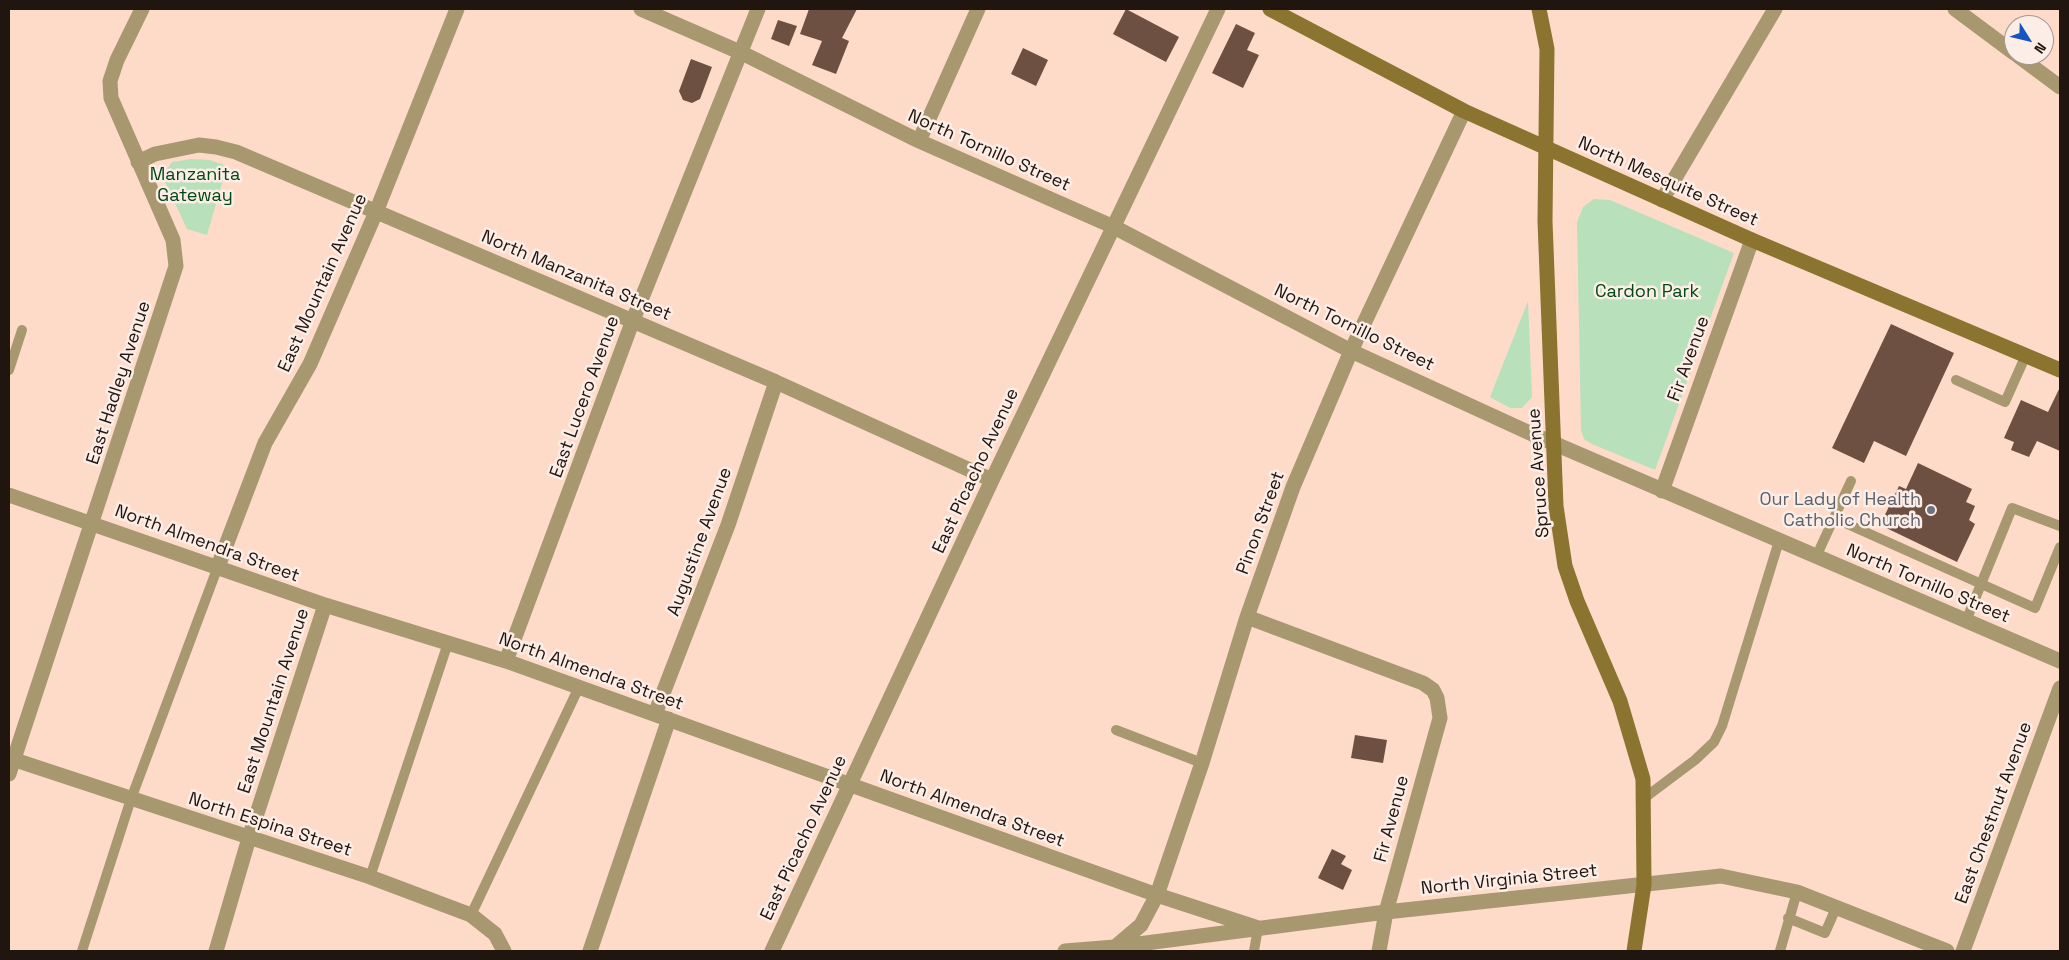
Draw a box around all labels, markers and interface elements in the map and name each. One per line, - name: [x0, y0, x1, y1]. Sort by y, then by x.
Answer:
- north arrow: [2004, 15, 2054, 65]
- text: N: [2030, 39, 2050, 57]
- street label: North Tornillo Street: [904, 105, 1074, 197]
- street label: North Mesquite Street: [1575, 133, 1761, 231]
- park label: Manzanita Gateway: [150, 164, 240, 206]
- street label: East Mountain Avenue: [274, 190, 372, 376]
- street label: North Manzanita Street: [478, 226, 674, 326]
- street label: North Tornillo Street: [1270, 280, 1438, 376]
- park label: Cardon Park: [1595, 281, 1699, 303]
- street label: East Hadley Avenue: [82, 299, 156, 467]
- street label: East Lucero Avenue: [546, 313, 624, 481]
- street label: Fir Avenue: [1664, 313, 1714, 405]
- street label: East Picacho Avenue: [928, 385, 1024, 557]
- street label: Spruce Avenue: [1524, 407, 1554, 539]
- street label: Augustine Avenue: [663, 465, 737, 619]
- street label: Pinon Street: [1232, 469, 1290, 577]
- place label: Our Lady of Health Catholic Church: [1759, 489, 1921, 532]
- street label: North Almendra Street: [112, 501, 302, 587]
- marker: Our Lady of Health Catholic Church: [1925, 504, 1937, 516]
- street label: North Tornillo Street: [1843, 540, 2013, 628]
- street label: East Mountain Avenue: [234, 606, 314, 796]
- street label: North Almendra Street: [496, 629, 686, 715]
- street label: East Chestnut Avenue: [1951, 719, 2037, 907]
- street label: East Picacho Avenue: [756, 752, 852, 924]
- street label: North Almendra Street: [877, 766, 1067, 852]
- street label: Fir Avenue: [1370, 773, 1414, 865]
- street label: North Espina Street: [186, 788, 354, 862]
- street label: North Virginia Street: [1420, 860, 1598, 900]

